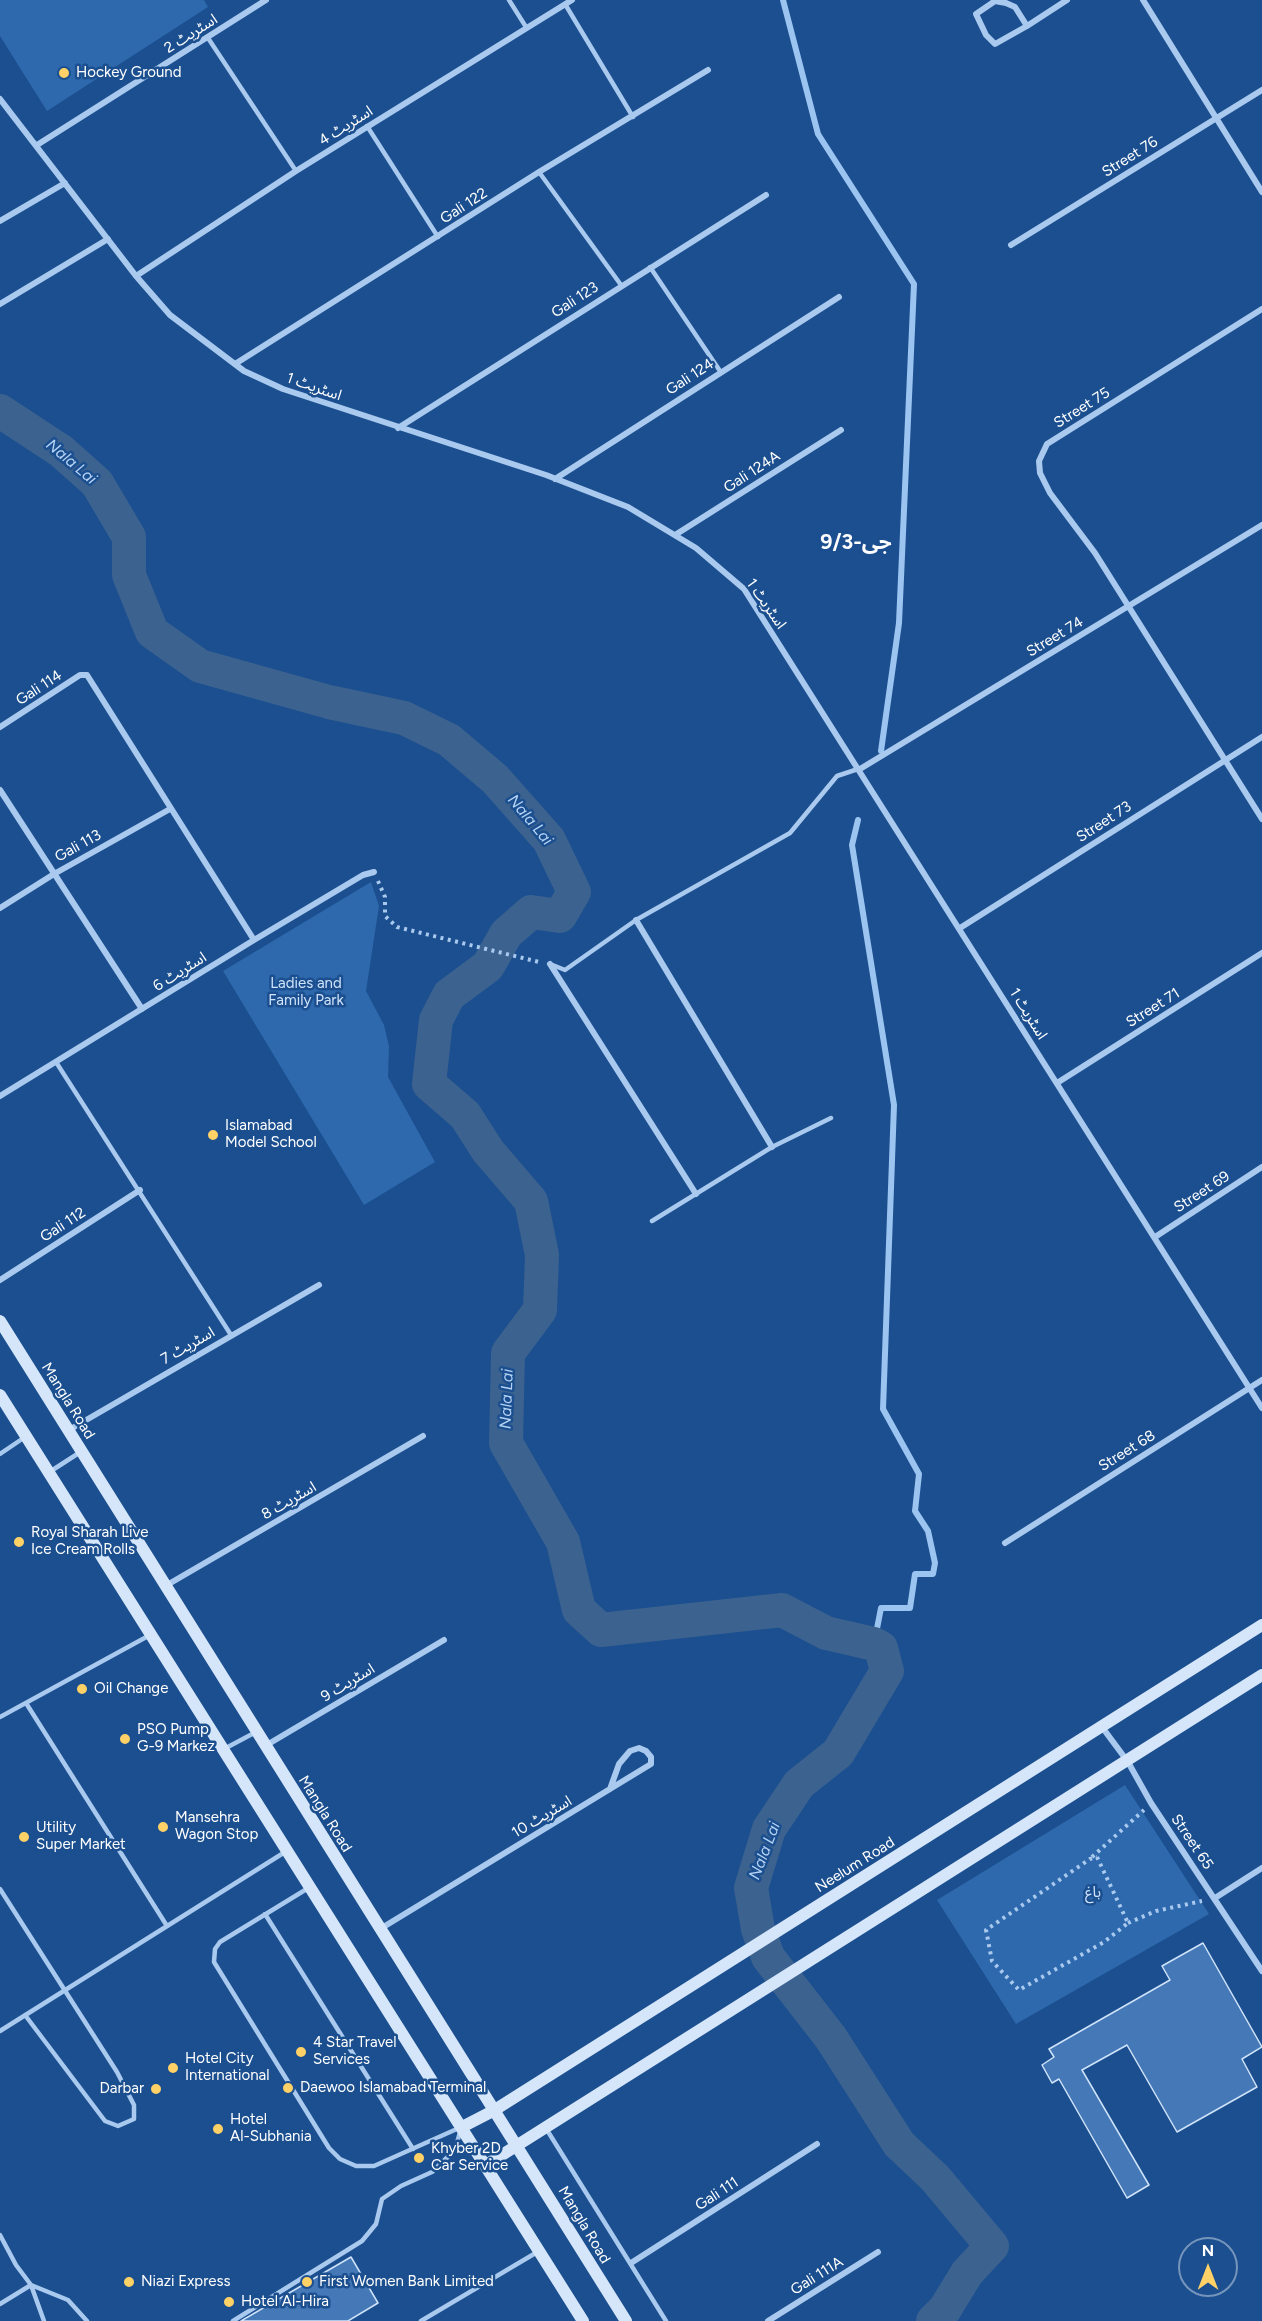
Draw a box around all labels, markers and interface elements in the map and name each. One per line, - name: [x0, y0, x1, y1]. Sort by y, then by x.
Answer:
- street label: اسٹریٹ 2: [161, 11, 221, 57]
- place label: Hockey Ground: [76, 64, 181, 82]
- marker: Hockey Ground: [57, 66, 71, 80]
- street label: اسٹریٹ 4: [316, 102, 376, 150]
- street label: Street 76: [1099, 133, 1161, 181]
- street label: Gali 122: [437, 184, 491, 228]
- street label: Gali 123: [548, 278, 602, 322]
- street label: Gali 124: [663, 355, 717, 399]
- street label: اسٹریٹ 1: [284, 369, 344, 405]
- street label: Street 75: [1051, 384, 1113, 432]
- water label: Nala Lai: [42, 435, 100, 489]
- street label: Gali 124A: [720, 447, 784, 497]
- district label: جی-9/3: [820, 530, 892, 556]
- street label: اسٹریٹ 1: [742, 575, 790, 633]
- street label: Street 74: [1023, 613, 1087, 661]
- street label: Gali 114: [13, 666, 65, 710]
- water label: Nala Lai: [503, 791, 557, 849]
- street label: Street 73: [1073, 798, 1135, 846]
- street label: Gali 113: [52, 826, 104, 866]
- street label: اسٹریٹ 6: [150, 949, 210, 995]
- park label: Ladies and Family Park: [268, 975, 344, 1010]
- street label: Street 71: [1123, 984, 1183, 1032]
- street label: اسٹریٹ 1: [1005, 985, 1051, 1043]
- place label: Islamabad Model School: [225, 1117, 317, 1152]
- marker: Islamabad Model School: [206, 1128, 220, 1142]
- street label: Street 69: [1171, 1167, 1233, 1217]
- street label: Gali 112: [37, 1204, 89, 1246]
- street label: اسٹریٹ 7: [158, 1323, 218, 1369]
- street label: Mangla Road: [37, 1359, 99, 1443]
- water label: Nala Lai: [496, 1369, 518, 1429]
- street label: Street 68: [1095, 1427, 1159, 1475]
- street label: اسٹریٹ 8: [258, 1478, 320, 1524]
- place label: Royal Sharah Live Ice Cream Rolls: [31, 1524, 148, 1559]
- marker: Royal Sharah Live Ice Cream Rolls: [12, 1535, 26, 1549]
- street label: اسٹریٹ 9: [318, 1660, 378, 1706]
- place label: Oil Change: [94, 1680, 168, 1698]
- marker: Oil Change: [75, 1682, 89, 1696]
- place label: PSO Pump G-9 Markez: [137, 1721, 215, 1756]
- marker: PSO Pump G-9 Markez: [118, 1732, 132, 1746]
- street label: Mangla Road: [294, 1772, 356, 1856]
- street label: اسٹریٹ 10: [509, 1792, 575, 1842]
- place label: Mansehra Wagon Stop: [175, 1809, 258, 1844]
- street label: Street 65: [1167, 1811, 1217, 1873]
- place label: Utility Super Market: [36, 1819, 126, 1854]
- water label: Nala Lai: [745, 1819, 785, 1883]
- marker: Mansehra Wagon Stop: [156, 1820, 170, 1834]
- marker: Utility Super Market: [17, 1830, 31, 1844]
- street label: Neelum Road: [812, 1833, 898, 1897]
- park label: باغ: [1085, 1884, 1101, 1902]
- place label: 4 Star Travel Services: [313, 2034, 397, 2069]
- marker: 4 Star Travel Services: [294, 2045, 308, 2059]
- place label: Hotel City International: [185, 2050, 270, 2085]
- marker: Hotel City International: [166, 2061, 180, 2075]
- place label: Daewoo Islamabad Terminal: [300, 2079, 486, 2097]
- place label: Darbar: [99, 2080, 144, 2098]
- marker: Daewoo Islamabad Terminal: [281, 2081, 295, 2095]
- marker: Darbar: [149, 2082, 163, 2096]
- place label: Hotel Al-Subhania: [230, 2111, 312, 2146]
- marker: Hotel Al-Subhania: [211, 2122, 225, 2136]
- place label: Khyber 2D Car Service: [431, 2140, 508, 2175]
- marker: Khyber 2D Car Service: [412, 2151, 426, 2165]
- street label: Gali 111: [692, 2173, 742, 2215]
- street label: Mangla Road: [554, 2183, 614, 2267]
- north arrow: [1178, 2237, 1238, 2297]
- text: N: [1202, 2241, 1214, 2260]
- street label: Gali 111A: [788, 2253, 846, 2299]
- place label: Niazi Express: [141, 2273, 230, 2291]
- place label: First Women Bank Limited: [319, 2273, 494, 2291]
- marker: Niazi Express: [122, 2275, 136, 2289]
- marker: First Women Bank Limited: [300, 2275, 314, 2289]
- place label: Hotel Al-Hira: [241, 2293, 329, 2311]
- marker: Hotel Al-Hira: [222, 2295, 236, 2309]

